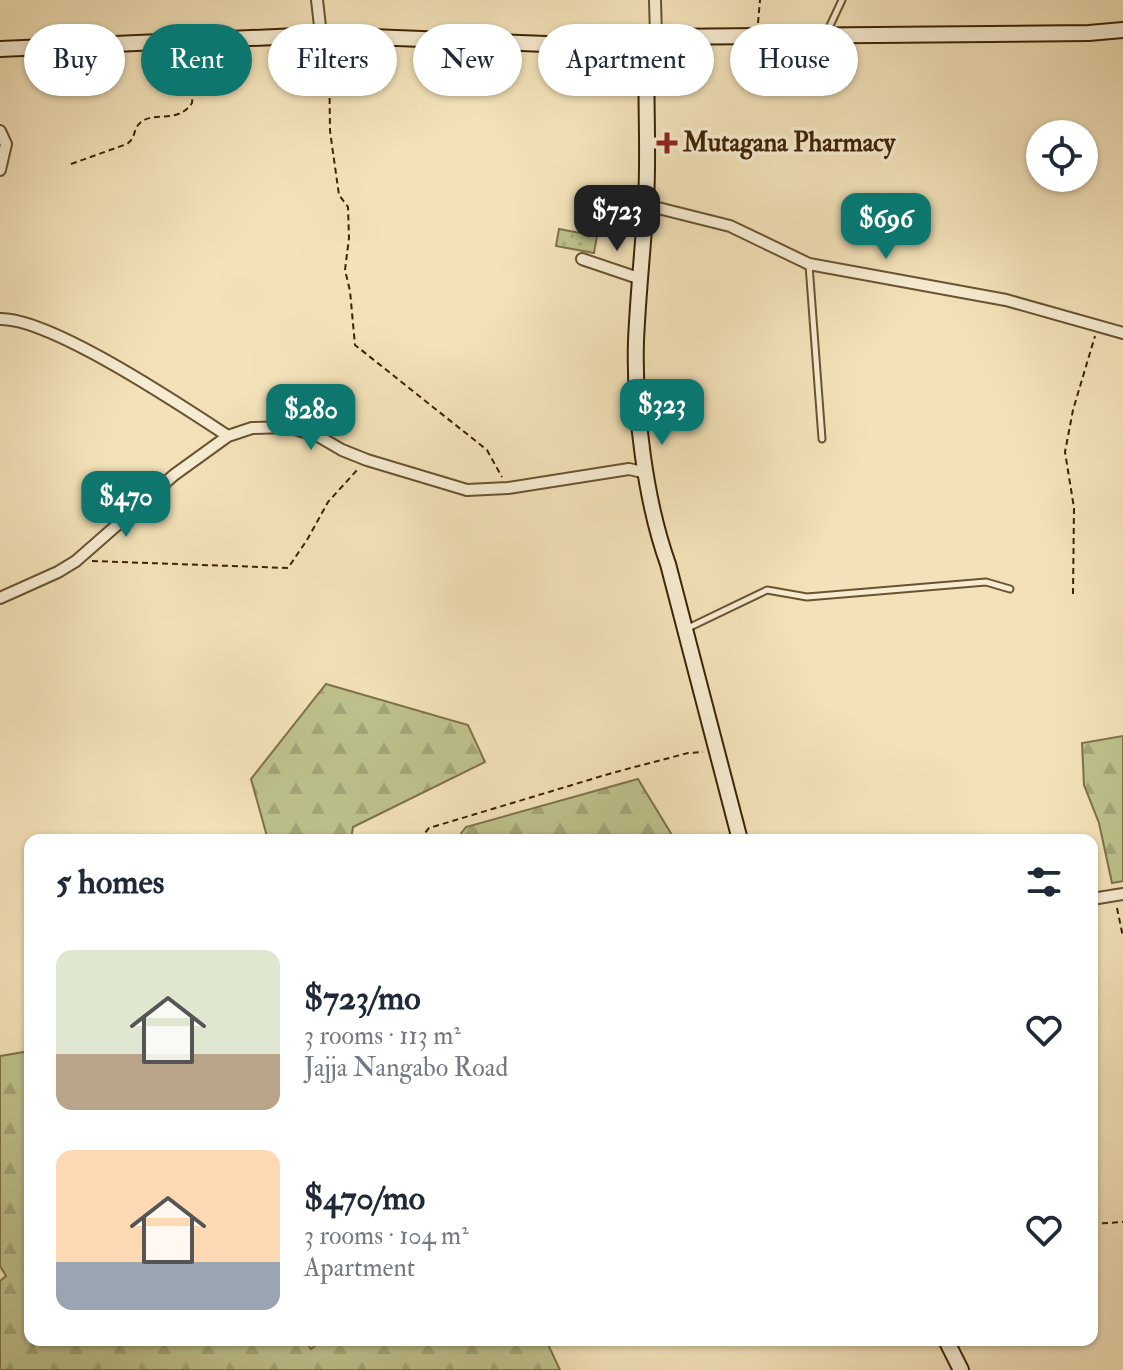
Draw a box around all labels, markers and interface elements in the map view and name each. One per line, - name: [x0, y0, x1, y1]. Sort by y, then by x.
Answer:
- chip: Buy: [24, 24, 125, 96]
- chip: Rent: [141, 24, 252, 96]
- chip: Filters: [268, 24, 397, 96]
- chip: New: [413, 24, 522, 96]
- chip: Apartment: [538, 24, 714, 96]
- chip: House: [730, 24, 858, 96]
- map controls: [1026, 120, 1098, 192]
- button: locate: [1026, 120, 1098, 192]
- place label: Mutagana Pharmacy: [682, 127, 897, 160]
- marker: Mutagana Pharmacy: [658, 134, 676, 152]
- pin: $723: [570, 185, 664, 253]
- pin: $696: [839, 193, 933, 261]
- text: $723: [592, 195, 642, 227]
- text: $696: [859, 203, 913, 235]
- pin: $323: [615, 379, 709, 447]
- pin: $280: [264, 384, 358, 452]
- text: $323: [638, 389, 686, 421]
- text: $280: [284, 394, 338, 426]
- pin: $470: [79, 471, 173, 539]
- text: $470: [99, 481, 153, 513]
- icon: filters: [1022, 860, 1066, 904]
- text: 5 homes: [56, 861, 164, 904]
- text: $723/mo: [304, 977, 421, 1020]
- icon: home: [120, 982, 216, 1078]
- icon: heart: [1022, 1008, 1066, 1052]
- text: 3 rooms · 113 m²: [304, 1020, 461, 1052]
- text: Jajja Nangabo Road: [304, 1052, 508, 1084]
- text: $470/mo: [304, 1177, 425, 1220]
- icon: home: [120, 1182, 216, 1278]
- icon: heart: [1022, 1208, 1066, 1252]
- text: 3 rooms · 104 m²: [304, 1220, 469, 1252]
- text: Apartment: [304, 1252, 415, 1284]

